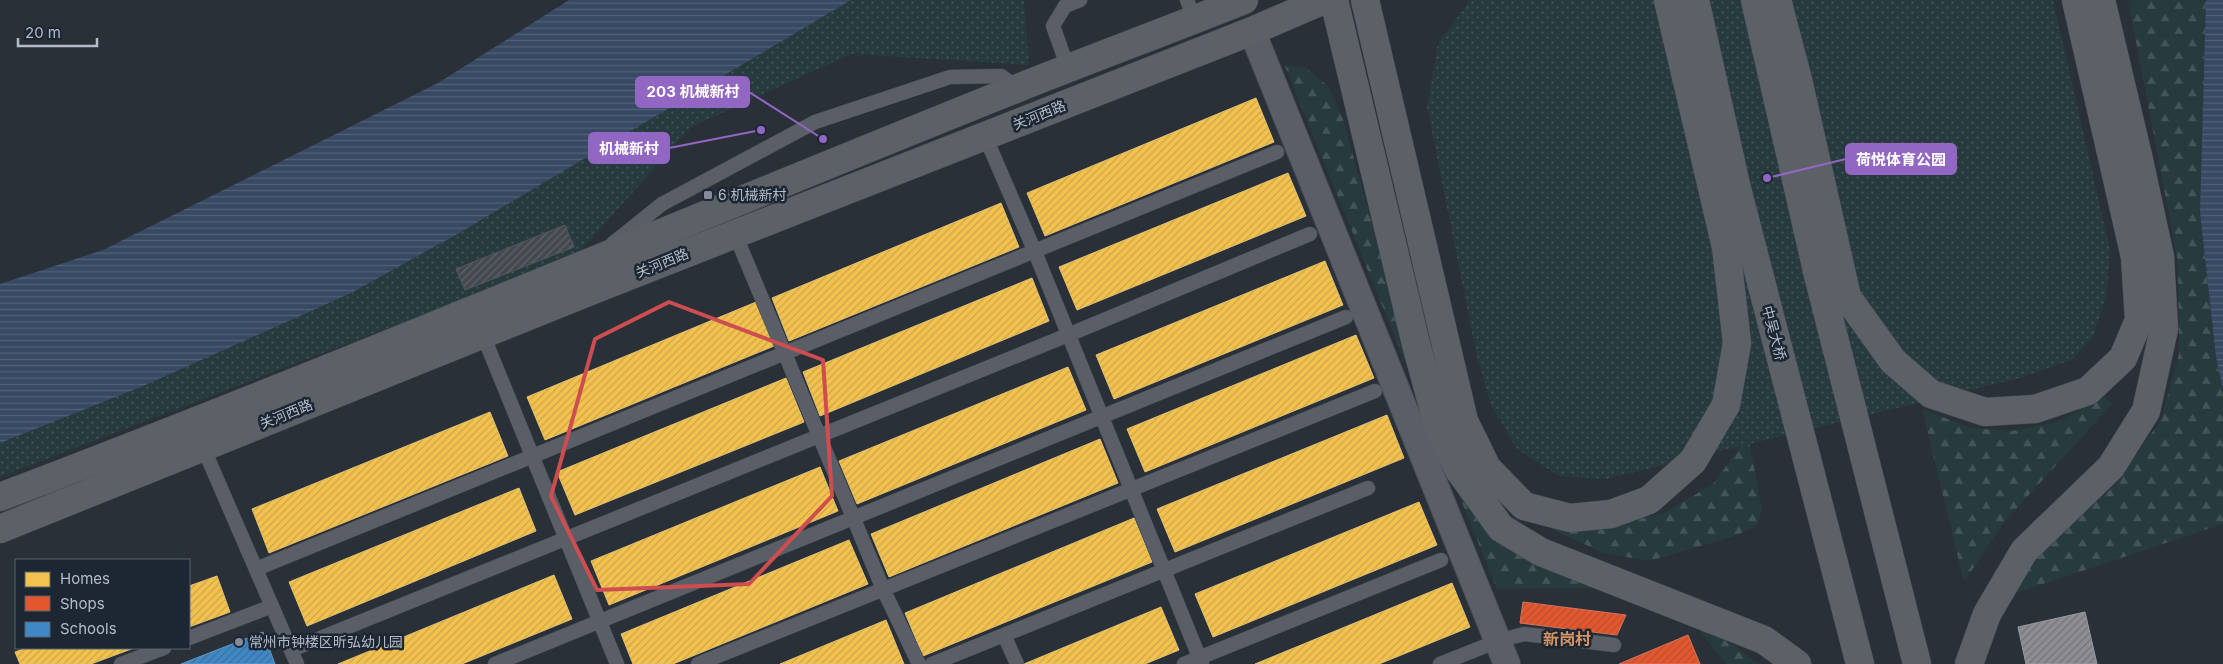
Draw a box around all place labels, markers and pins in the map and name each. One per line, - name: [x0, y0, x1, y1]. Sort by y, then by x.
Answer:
- callout: 203 机械新村: [636, 77, 749, 107]
- callout: 机械新村: [589, 133, 669, 163]
- callout: 荷悦体育公园: [1846, 144, 1956, 174]
- place label: 6 机械新村: [718, 186, 787, 203]
- marker: 6 机械新村: [702, 189, 714, 201]
- place label: 常州市钟楼区昕弘幼儿园: [249, 633, 403, 650]
- marker: 常州市钟楼区昕弘幼儿园: [233, 636, 245, 648]

